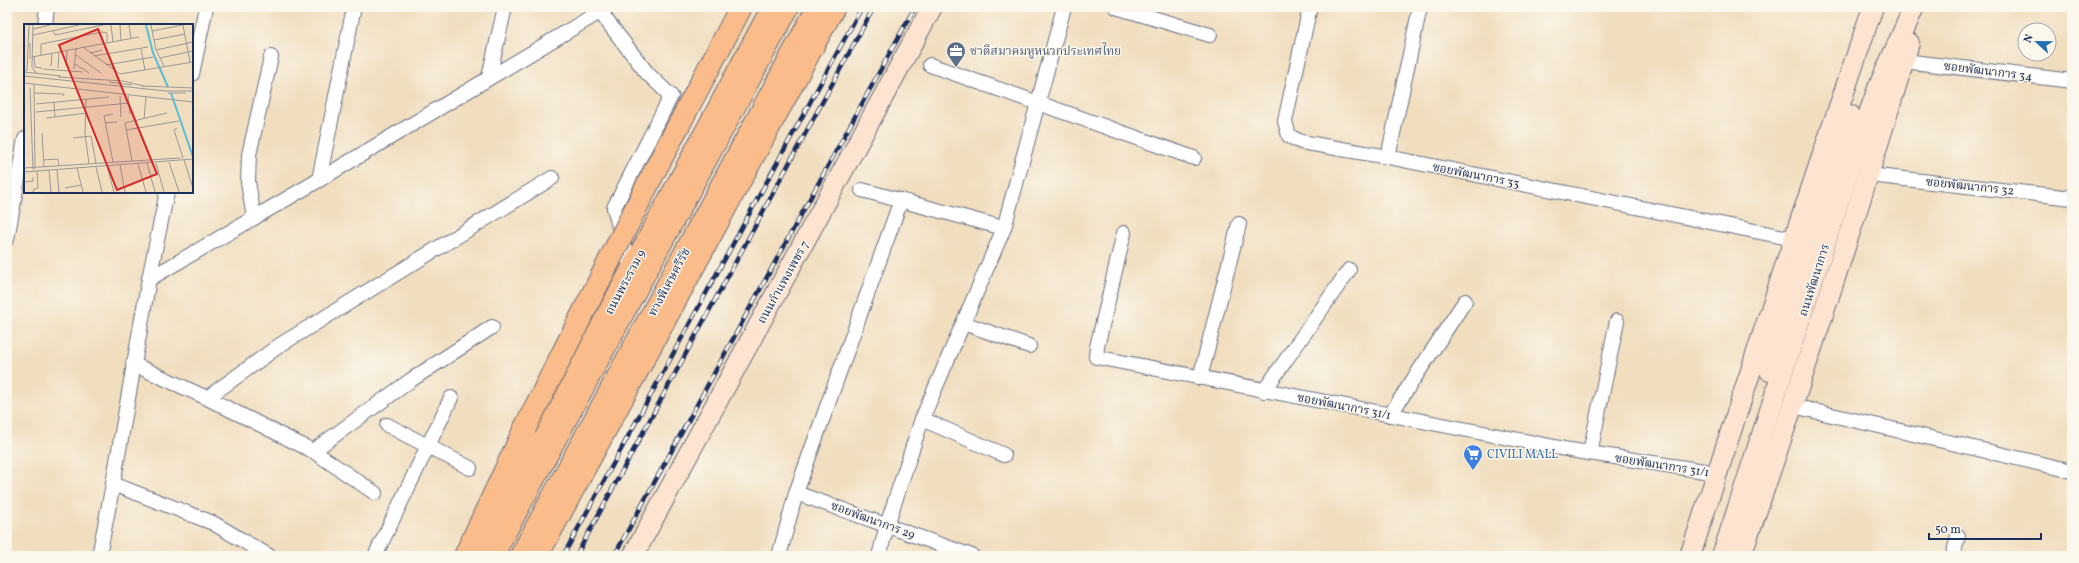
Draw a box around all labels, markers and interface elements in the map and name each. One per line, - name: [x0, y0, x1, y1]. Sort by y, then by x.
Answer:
- north arrow: [2017, 22, 2057, 62]
- inset map: [24, 24, 193, 193]
- text: N: [2021, 32, 2038, 45]
- office icon: ชาติสมาคมหูหนวกประเทศไทย: [945, 40, 967, 68]
- place label: ชาติสมาคมหูหนวกประเทศไทย: [970, 42, 1121, 60]
- street label: ซอยพัฒนาการ 34: [1943, 59, 2033, 85]
- street label: ซอยพัฒนาการ 33: [1431, 160, 1521, 192]
- street label: ซอยพัฒนาการ 32: [1925, 174, 2015, 200]
- street label: ถนนกำแพงเพชร 7: [754, 238, 813, 327]
- street label: ถนนพัฒนาการ: [1796, 242, 1834, 319]
- street label: ทางพิเศษศรีรัช: [645, 245, 695, 319]
- street label: ถนนพระราม 9: [602, 247, 650, 318]
- street label: ซอยพัฒนาการ 31/1: [1295, 390, 1392, 424]
- supermarket icon: CIVILI MALL: [1462, 443, 1484, 471]
- place label: CIVILI MALL: [1487, 447, 1558, 463]
- street label: ซอยพัฒนาการ 31/1: [1613, 451, 1710, 481]
- street label: ซอยพัฒนาการ 29: [828, 498, 917, 544]
- scale bar: [1929, 515, 2041, 541]
- text: 50 m: [1935, 522, 1961, 538]

